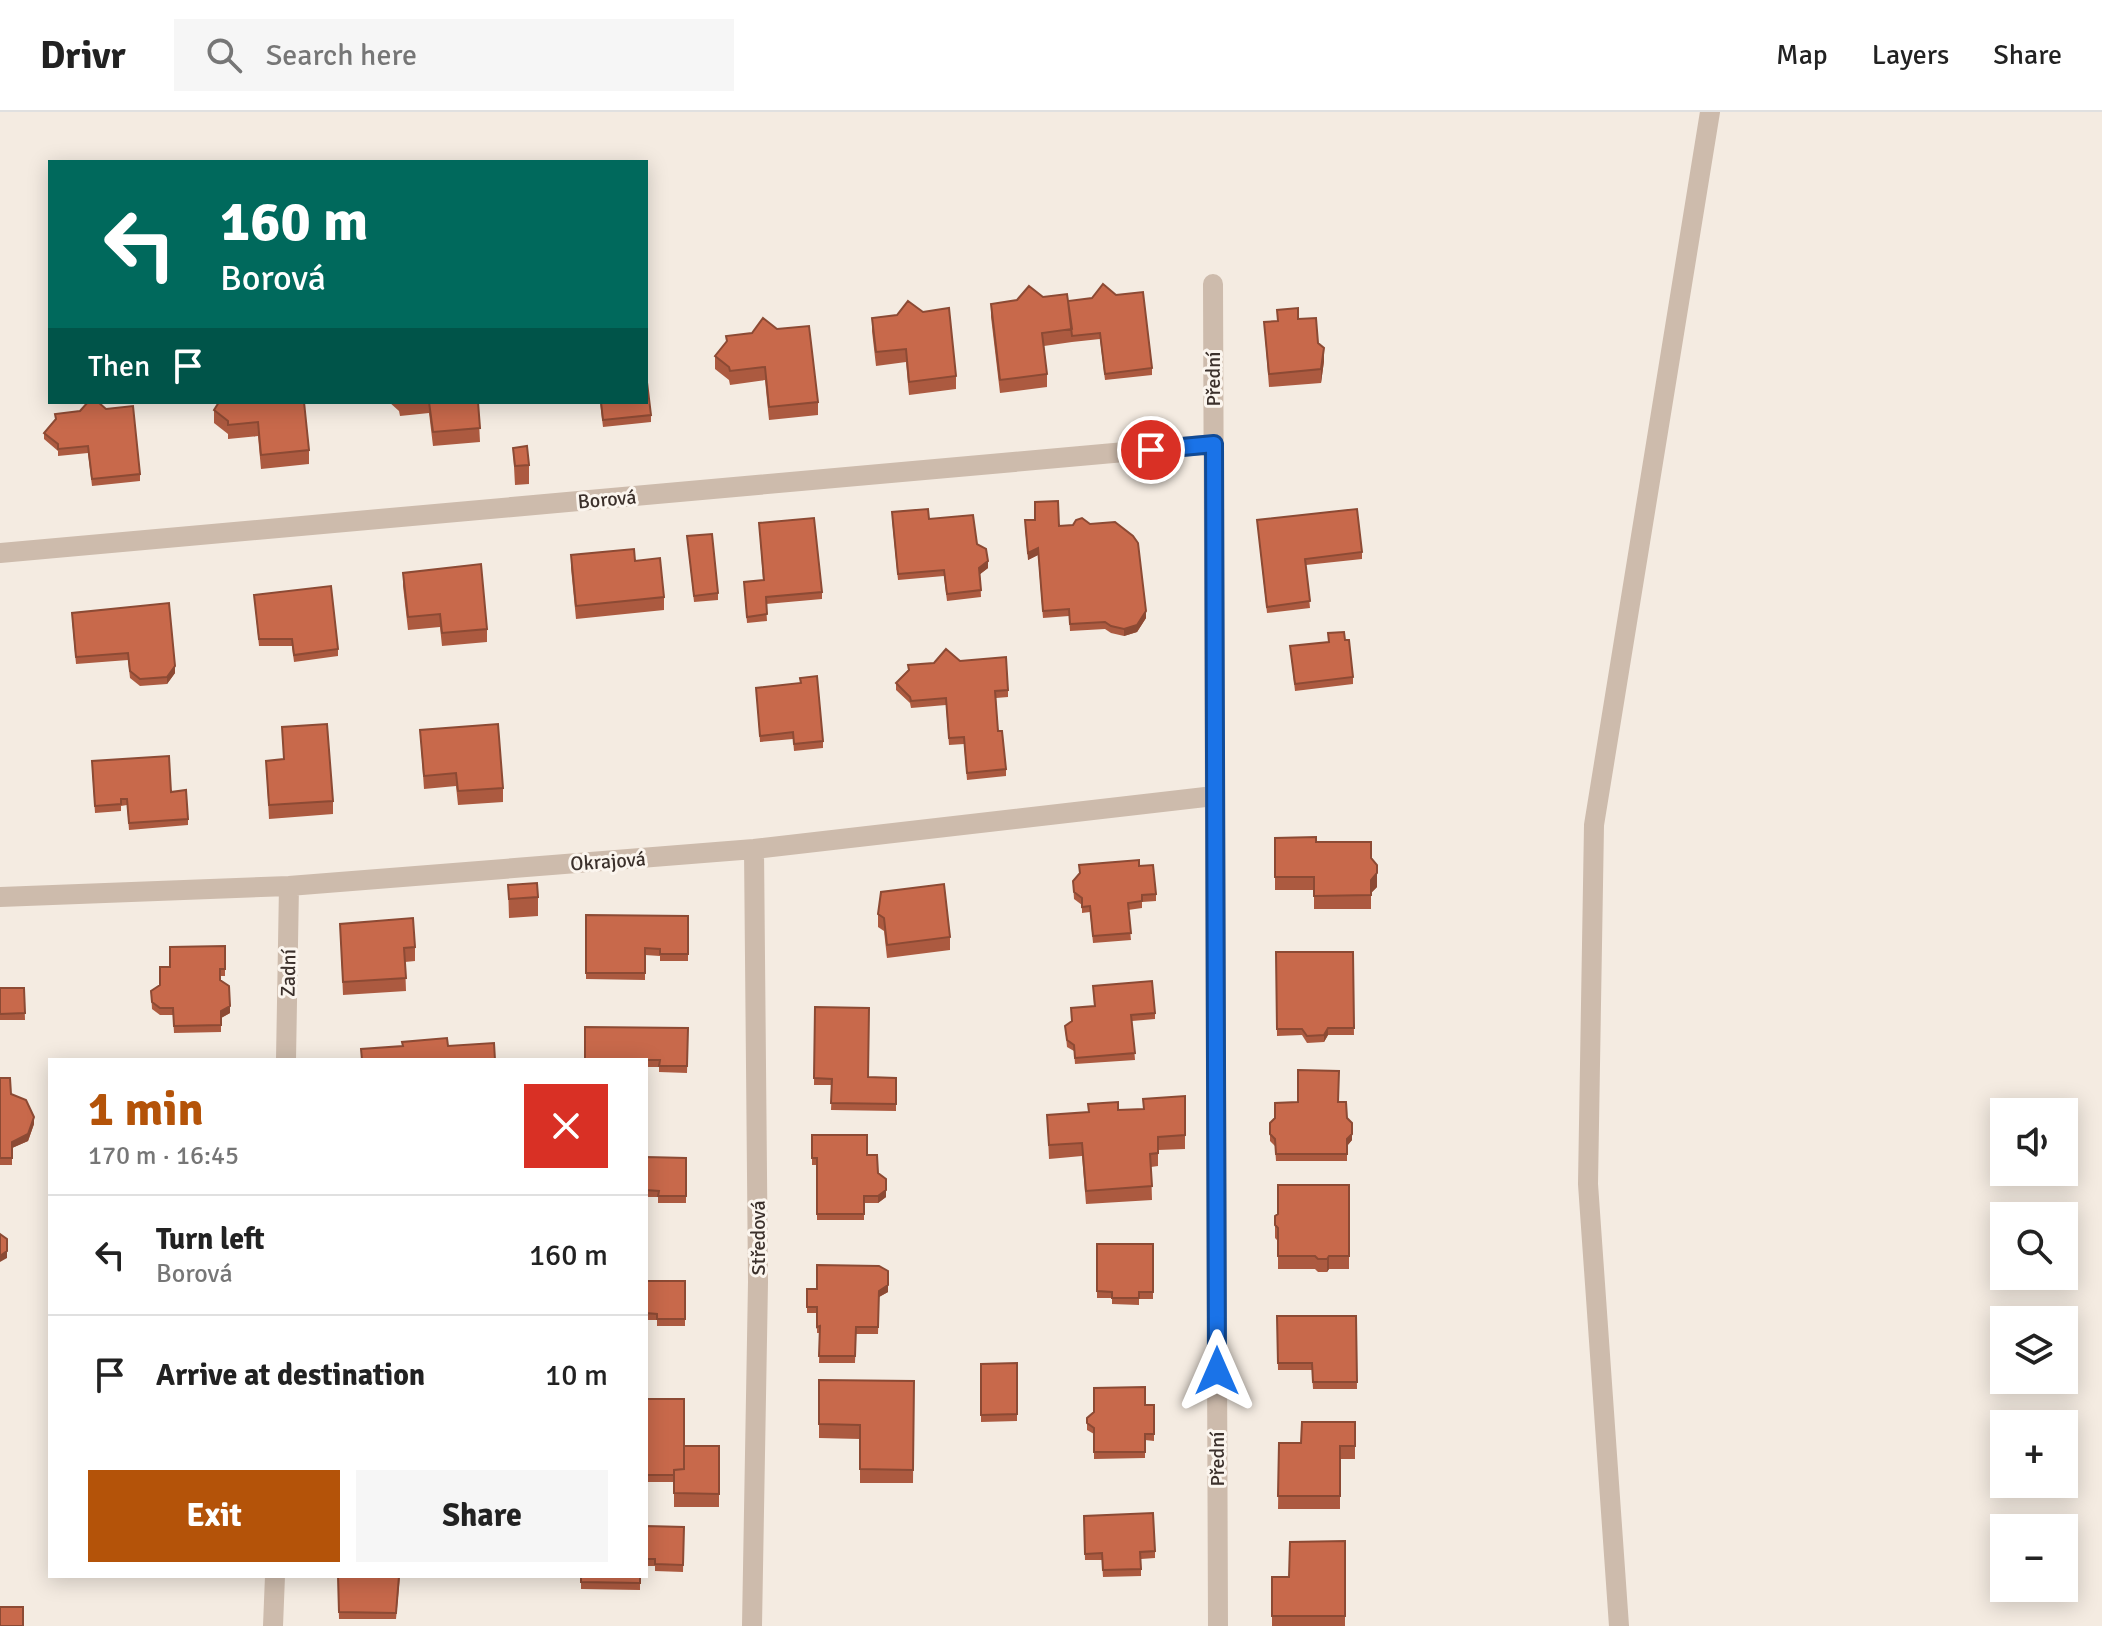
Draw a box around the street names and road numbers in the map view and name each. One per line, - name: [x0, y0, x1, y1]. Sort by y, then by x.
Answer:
- street label: Přední: [1201, 351, 1226, 406]
- street label: Borová: [577, 484, 637, 515]
- street label: Okrajová: [569, 846, 647, 877]
- street label: Zadní: [276, 948, 301, 997]
- street label: Středová: [746, 1200, 771, 1276]
- street label: Přední: [1205, 1431, 1230, 1486]

